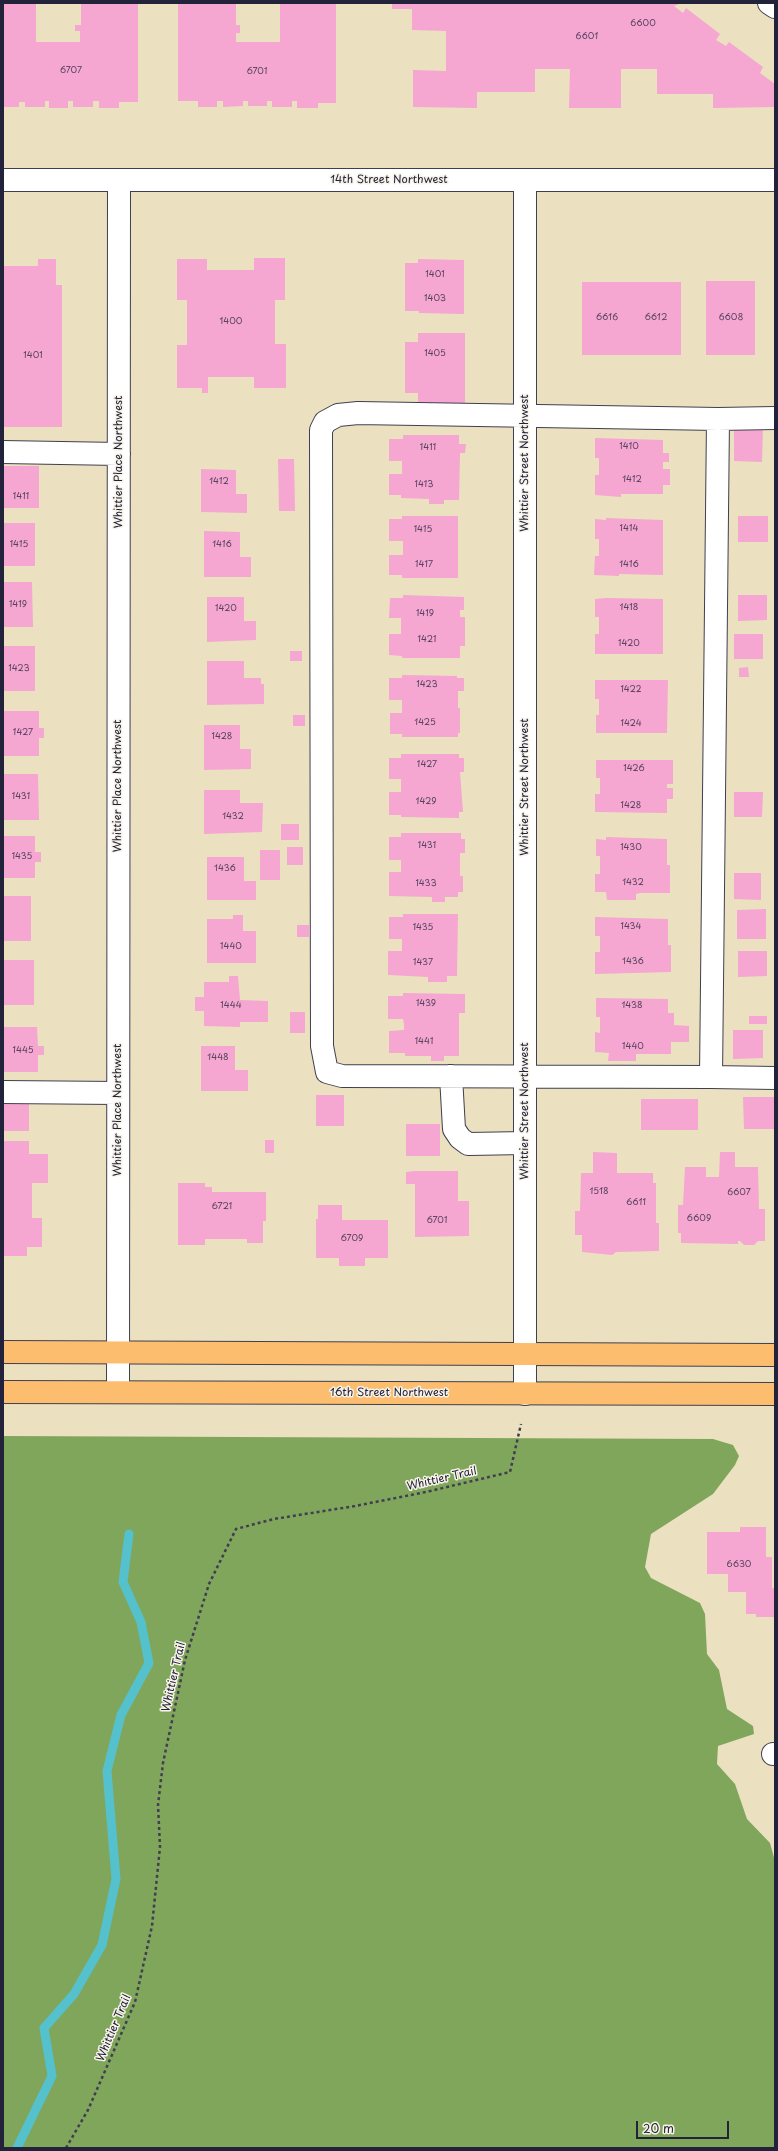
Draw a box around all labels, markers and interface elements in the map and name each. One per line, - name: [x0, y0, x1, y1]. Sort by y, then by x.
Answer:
- house number: 6600: [630, 19, 656, 29]
- house number: 6601: [576, 32, 598, 42]
- house number: 6707: [60, 66, 82, 76]
- house number: 6701: [247, 67, 267, 77]
- street label: 14th Street Northwest: [330, 173, 448, 187]
- house number: 1401: [425, 270, 445, 280]
- house number: 1403: [424, 294, 446, 304]
- house number: 6616: [596, 313, 618, 323]
- house number: 6612: [645, 313, 667, 323]
- house number: 6608: [719, 313, 743, 323]
- house number: 1400: [220, 317, 242, 327]
- house number: 1405: [424, 349, 446, 359]
- house number: 1401: [23, 351, 43, 361]
- street label: Whittier Street Northwest: [518, 394, 532, 532]
- street label: Whittier Place Northwest: [112, 396, 126, 528]
- house number: 1410: [619, 442, 639, 452]
- house number: 1411: [420, 443, 436, 453]
- house number: 1412: [622, 475, 642, 485]
- house number: 1412: [209, 477, 229, 487]
- house number: 1413: [414, 480, 434, 490]
- house number: 1411: [13, 492, 29, 502]
- house number: 1414: [620, 524, 638, 534]
- house number: 1415: [414, 525, 432, 535]
- house number: 1415: [10, 540, 28, 550]
- house number: 1416: [212, 540, 232, 550]
- house number: 1417: [415, 560, 433, 570]
- house number: 1416: [619, 560, 639, 570]
- house number: 1419: [9, 600, 27, 610]
- house number: 1418: [620, 603, 638, 613]
- house number: 1420: [215, 604, 237, 614]
- house number: 1419: [416, 609, 434, 619]
- house number: 1421: [418, 635, 436, 645]
- house number: 1420: [618, 639, 640, 649]
- house number: 1423: [8, 664, 30, 674]
- house number: 1423: [416, 680, 438, 690]
- house number: 1422: [620, 685, 642, 695]
- house number: 1425: [414, 718, 436, 728]
- street label: Whittier Street Northwest: [518, 718, 532, 856]
- house number: 1424: [620, 719, 642, 729]
- street label: Whittier Place Northwest: [111, 720, 125, 852]
- house number: 1427: [13, 728, 33, 738]
- house number: 1428: [212, 732, 232, 742]
- house number: 1427: [417, 760, 437, 770]
- house number: 1426: [623, 764, 645, 774]
- house number: 1431: [12, 792, 30, 802]
- house number: 1429: [416, 797, 436, 807]
- house number: 1428: [621, 801, 641, 811]
- house number: 1432: [222, 812, 244, 822]
- house number: 1431: [418, 841, 436, 851]
- house number: 1430: [620, 843, 642, 853]
- house number: 1435: [12, 852, 32, 862]
- house number: 1436: [214, 864, 236, 874]
- house number: 1432: [622, 878, 644, 888]
- house number: 1433: [415, 879, 437, 889]
- house number: 1434: [620, 922, 642, 932]
- house number: 1435: [413, 923, 433, 933]
- house number: 1440: [220, 942, 242, 952]
- house number: 1436: [622, 957, 644, 967]
- house number: 1437: [413, 958, 433, 968]
- house number: 1439: [416, 999, 436, 1009]
- house number: 1444: [220, 1001, 242, 1011]
- house number: 1438: [621, 1001, 643, 1011]
- house number: 1441: [415, 1037, 433, 1047]
- street label: Whittier Street Northwest: [518, 1042, 532, 1180]
- house number: 1440: [622, 1042, 644, 1052]
- street label: Whittier Place Northwest: [111, 1044, 125, 1176]
- house number: 1445: [13, 1046, 33, 1056]
- house number: 1448: [207, 1053, 229, 1063]
- house number: 1518: [589, 1187, 609, 1197]
- house number: 6607: [727, 1188, 751, 1198]
- house number: 6611: [626, 1198, 646, 1208]
- house number: 6721: [212, 1202, 232, 1212]
- house number: 6609: [687, 1214, 711, 1224]
- house number: 6701: [427, 1216, 447, 1226]
- house number: 6709: [341, 1234, 363, 1244]
- street label: 16th Street Northwest: [330, 1386, 448, 1400]
- street label: Whittier Trail: [406, 1465, 478, 1493]
- house number: 6630: [727, 1560, 751, 1570]
- street label: Whittier Trail: [160, 1641, 188, 1713]
- street label: Whittier Trail: [94, 1993, 134, 2063]
- scale bar: [638, 2113, 731, 2139]
- text: 20 m: [643, 2119, 674, 2137]

